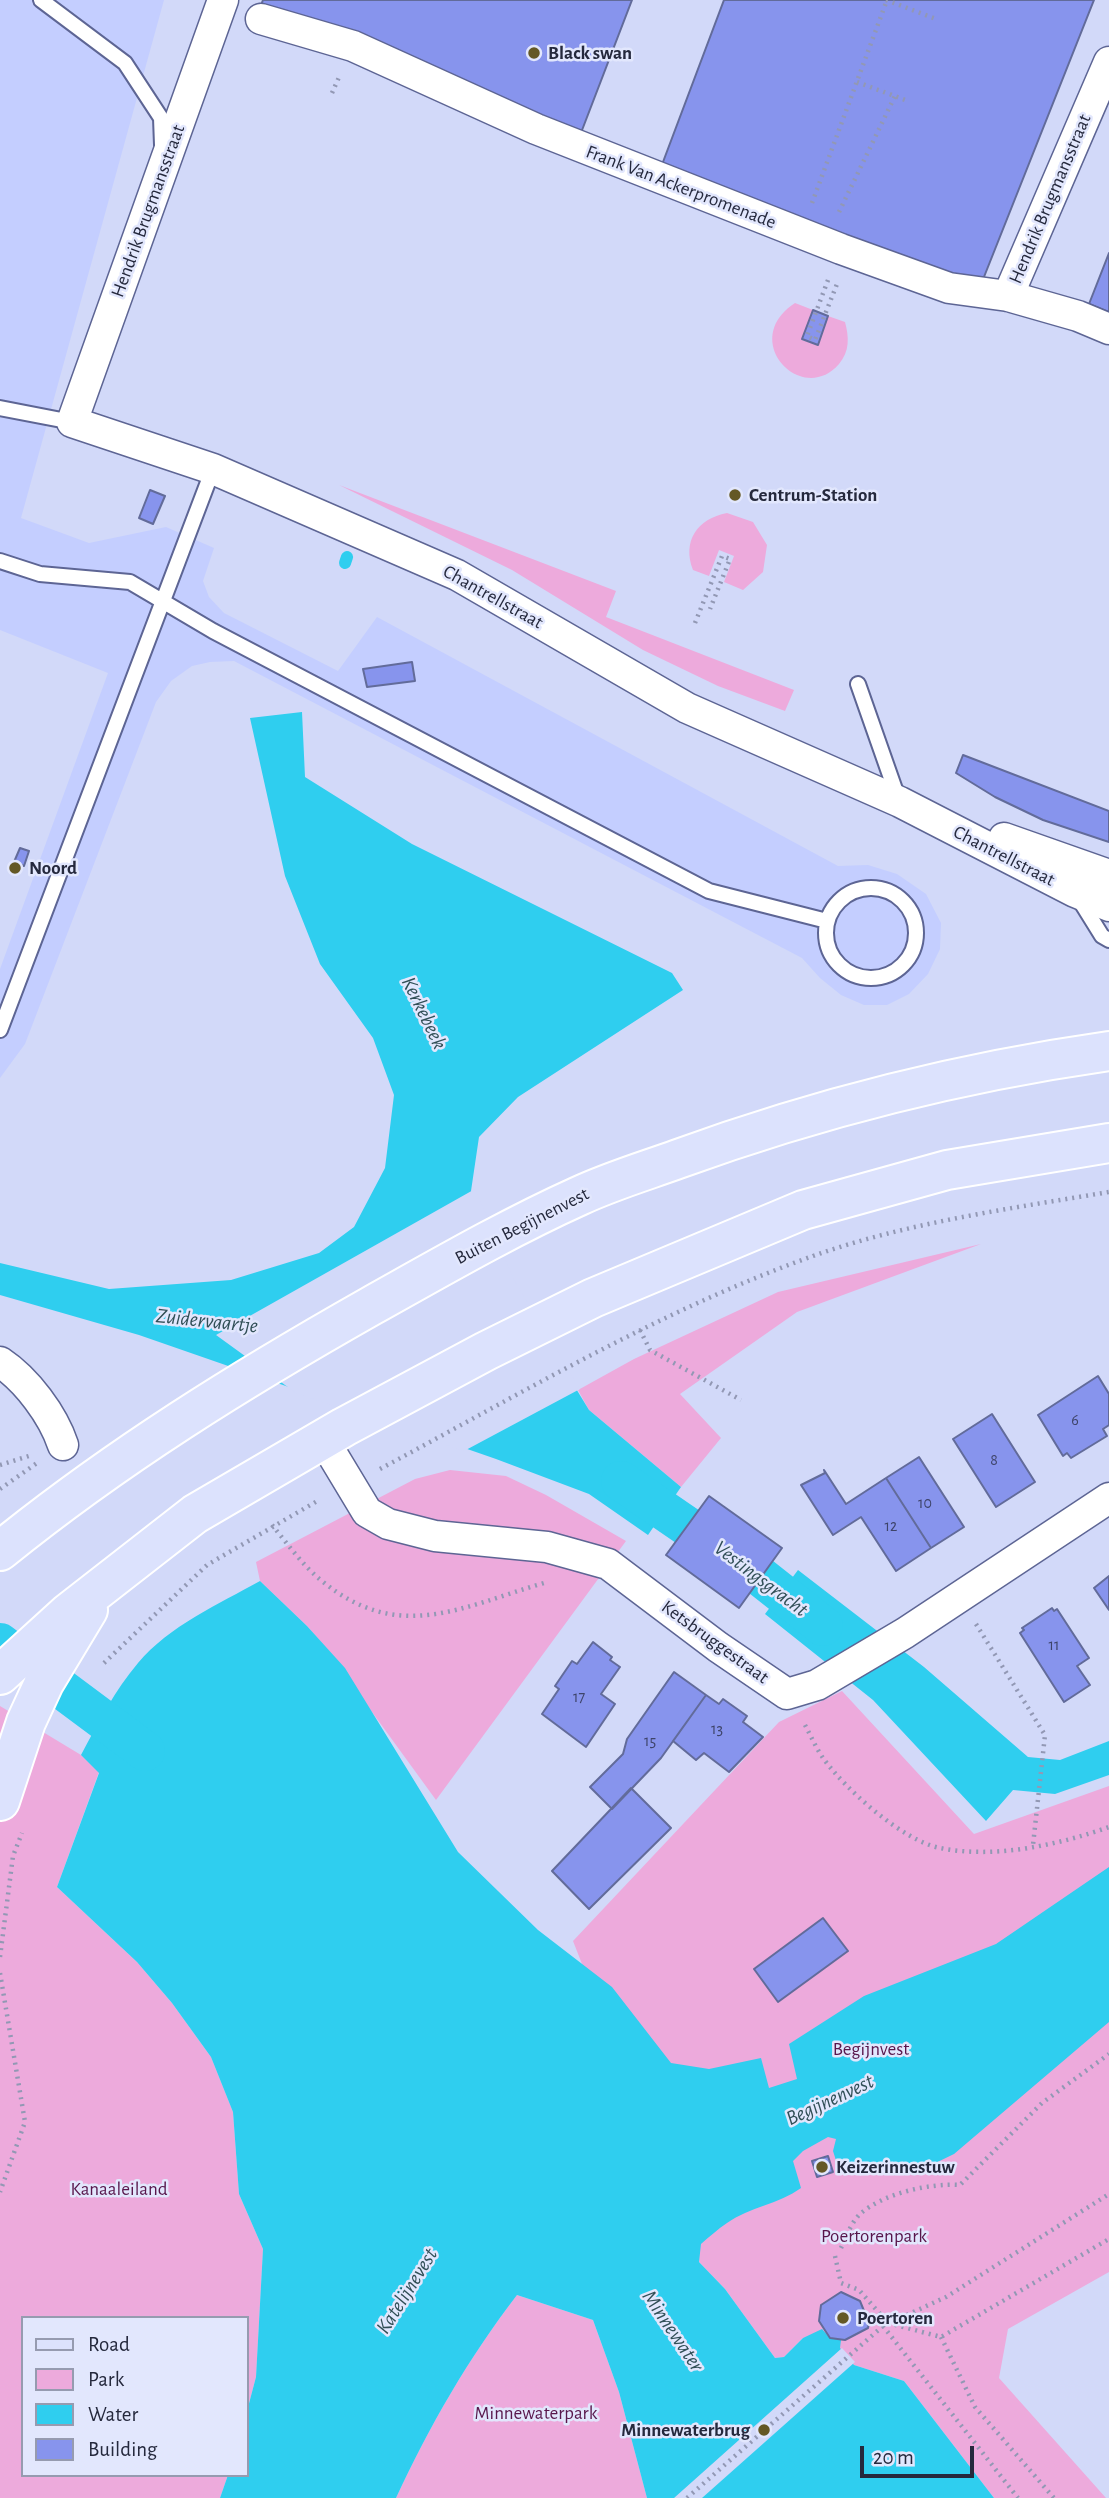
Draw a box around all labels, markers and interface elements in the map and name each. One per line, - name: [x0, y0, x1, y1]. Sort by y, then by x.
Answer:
- place label: Black swan: [548, 42, 632, 64]
- marker: Black swan: [526, 45, 542, 61]
- street label: Hendrik Brugmansstraat: [1004, 111, 1096, 287]
- street label: Hendrik Brugmansstraat: [106, 122, 190, 300]
- street label: Frank Van Ackerpromenade: [583, 140, 779, 234]
- place label: Centrum-Station: [749, 484, 877, 506]
- marker: Centrum-Station: [727, 487, 743, 503]
- street label: Chantrellstraat: [439, 560, 547, 634]
- street label: Chantrellstraat: [949, 821, 1059, 891]
- place label: Noord: [29, 857, 77, 879]
- marker: Noord: [7, 860, 23, 876]
- water label: Kerkebeek: [396, 973, 452, 1053]
- street label: Buiten Begijnenvest: [451, 1182, 593, 1270]
- water label: Zuidervaartje: [155, 1303, 259, 1339]
- house number: 6: [1071, 1410, 1079, 1430]
- house number: 8: [990, 1450, 998, 1470]
- house number: 10: [918, 1493, 932, 1513]
- house number: 12: [885, 1516, 897, 1536]
- water label: Vestingsgracht: [709, 1536, 813, 1622]
- street label: Ketsbruggestraat: [657, 1595, 773, 1689]
- house number: 11: [1048, 1635, 1060, 1655]
- house number: 17: [573, 1687, 585, 1707]
- house number: 13: [711, 1719, 723, 1739]
- house number: 15: [644, 1731, 656, 1751]
- park label: Begijnvest: [833, 2038, 909, 2060]
- water label: Begijnenvest: [782, 2069, 878, 2131]
- place label: Keizerinnestuw: [836, 2156, 955, 2178]
- marker: Keizerinnestuw: [814, 2159, 830, 2175]
- park label: Kanaaleiland: [70, 2178, 168, 2200]
- park label: Poertorenpark: [821, 2225, 927, 2247]
- water label: Katelijnevest: [371, 2243, 443, 2339]
- water label: Minnewater: [637, 2286, 709, 2376]
- place label: Poertoren: [857, 2307, 933, 2329]
- marker: Poertoren: [835, 2310, 851, 2326]
- legend: [21, 2316, 248, 2477]
- text: Road: [88, 2334, 130, 2355]
- text: Park: [88, 2369, 124, 2390]
- park label: Minnewaterpark: [475, 2402, 597, 2424]
- text: Water: [88, 2404, 138, 2425]
- place label: Minnewaterbrug: [621, 2419, 750, 2441]
- marker: Minnewaterbrug: [756, 2422, 772, 2438]
- scale bar: [864, 2432, 978, 2476]
- text: Building: [88, 2439, 157, 2460]
- text: 20 m: [873, 2447, 914, 2468]

